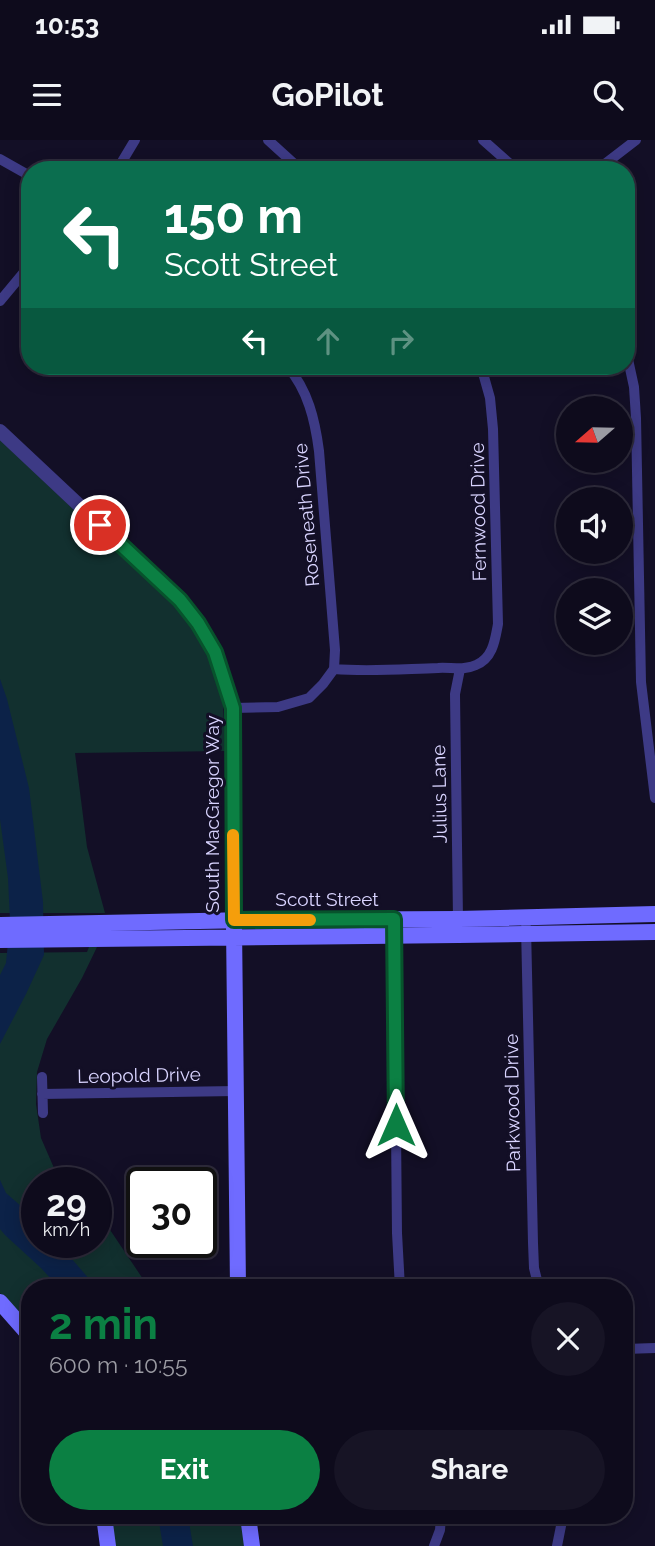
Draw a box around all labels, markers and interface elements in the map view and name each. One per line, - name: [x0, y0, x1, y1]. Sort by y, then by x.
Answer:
- text: 10:53: [35, 10, 99, 40]
- icon: menu: [28, 76, 66, 114]
- text: GoPilot: [272, 76, 383, 113]
- icon: search: [589, 76, 627, 114]
- text: 150 m: [164, 187, 303, 244]
- icon: left: [49, 189, 140, 280]
- text: Scott Street: [164, 246, 338, 283]
- icon: left: [236, 322, 274, 360]
- icon: ahead: [309, 322, 347, 360]
- icon: right: [382, 322, 420, 360]
- north arrow: [556, 396, 634, 472]
- map controls: [556, 396, 633, 655]
- street label: Roseneath Drive: [289, 442, 323, 588]
- street label: Fernwood Drive: [466, 442, 490, 582]
- button: sound: [556, 487, 633, 564]
- pin: [70, 495, 130, 555]
- icon: arrive: [81, 506, 119, 544]
- button: layers: [556, 578, 633, 655]
- street label: South MacGregor Way: [201, 715, 223, 913]
- street label: Julius Lane: [427, 745, 451, 843]
- street label: Scott Street: [275, 888, 379, 910]
- street label: Parkwood Drive: [500, 1034, 524, 1172]
- street label: Leopold Drive: [77, 1063, 201, 1087]
- position arrow: [359, 1088, 433, 1162]
- speed limit sign: 30: [126, 1167, 217, 1258]
- text: 29: [46, 1183, 87, 1224]
- text: km/h: [43, 1219, 90, 1240]
- text: 2 min: [49, 1300, 158, 1349]
- button: close: [531, 1302, 605, 1376]
- text: 600 m · 10:55: [49, 1351, 187, 1378]
- button: Exit: [49, 1430, 320, 1510]
- button: Share: [334, 1430, 605, 1510]

